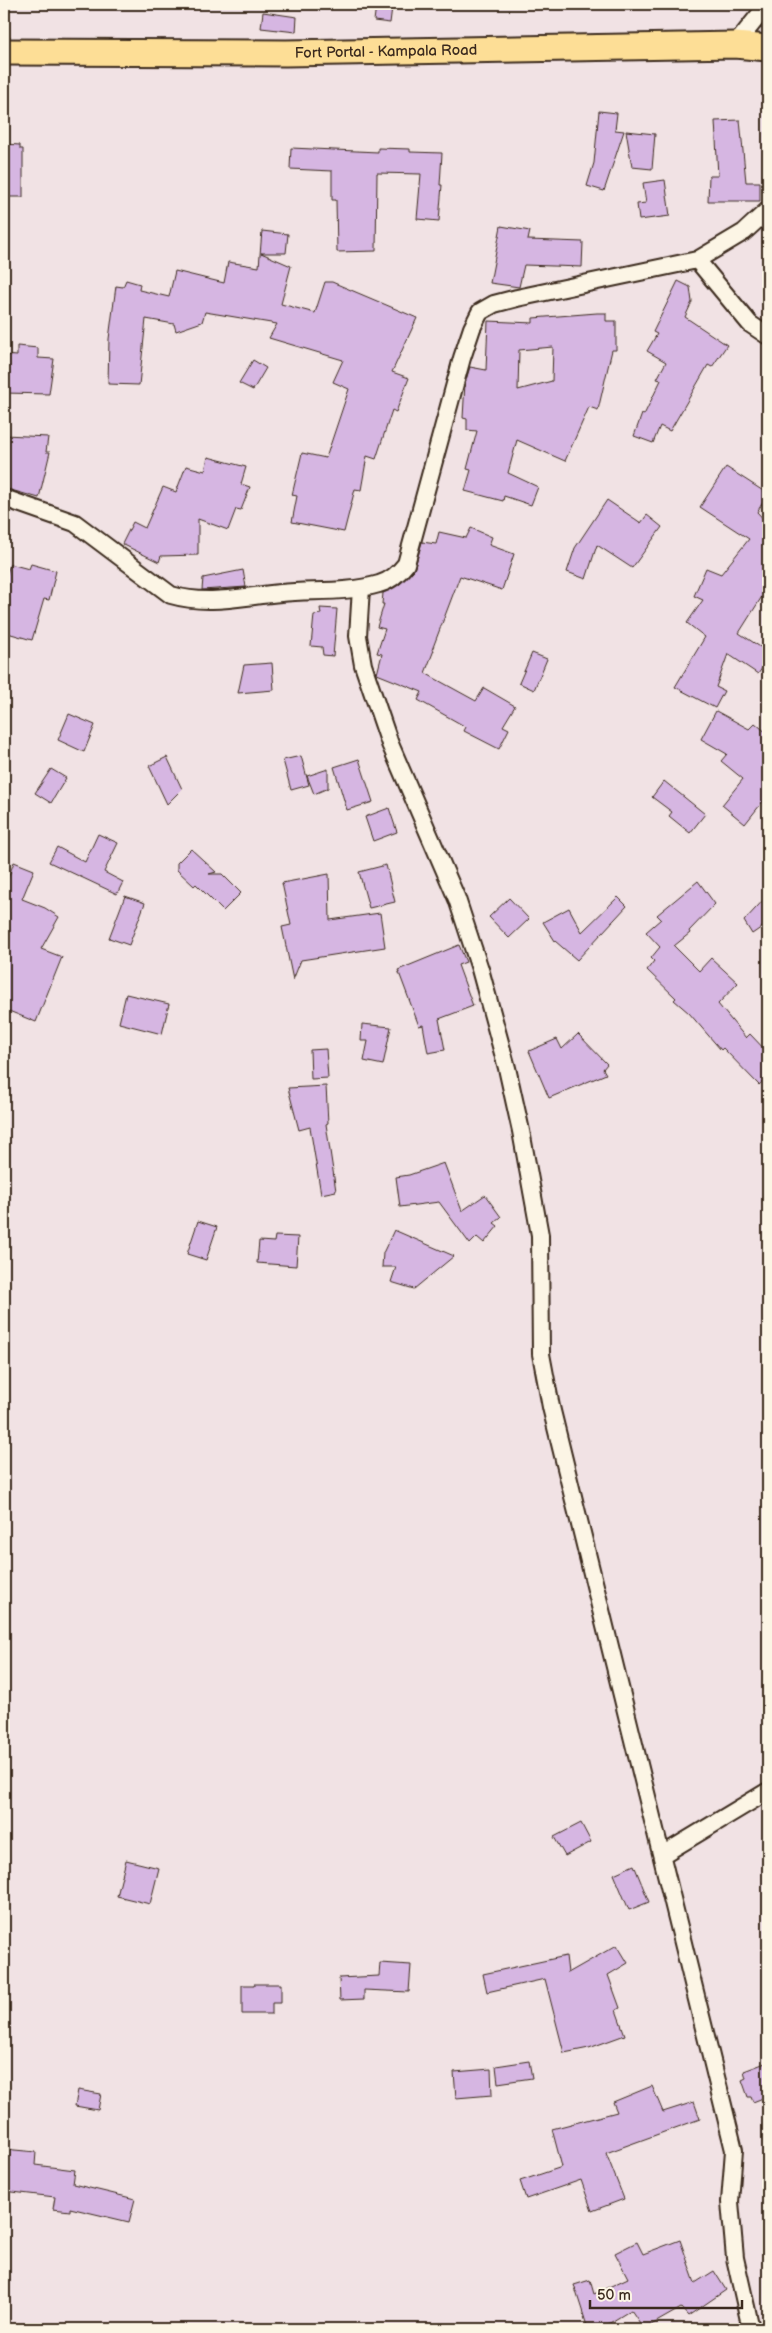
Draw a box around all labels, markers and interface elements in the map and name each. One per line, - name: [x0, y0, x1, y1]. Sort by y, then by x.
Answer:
- street label: Fort Portal - Kampala Road: [295, 40, 477, 62]
- scale bar: [590, 2278, 742, 2310]
- text: 50 m: [597, 2286, 631, 2305]

